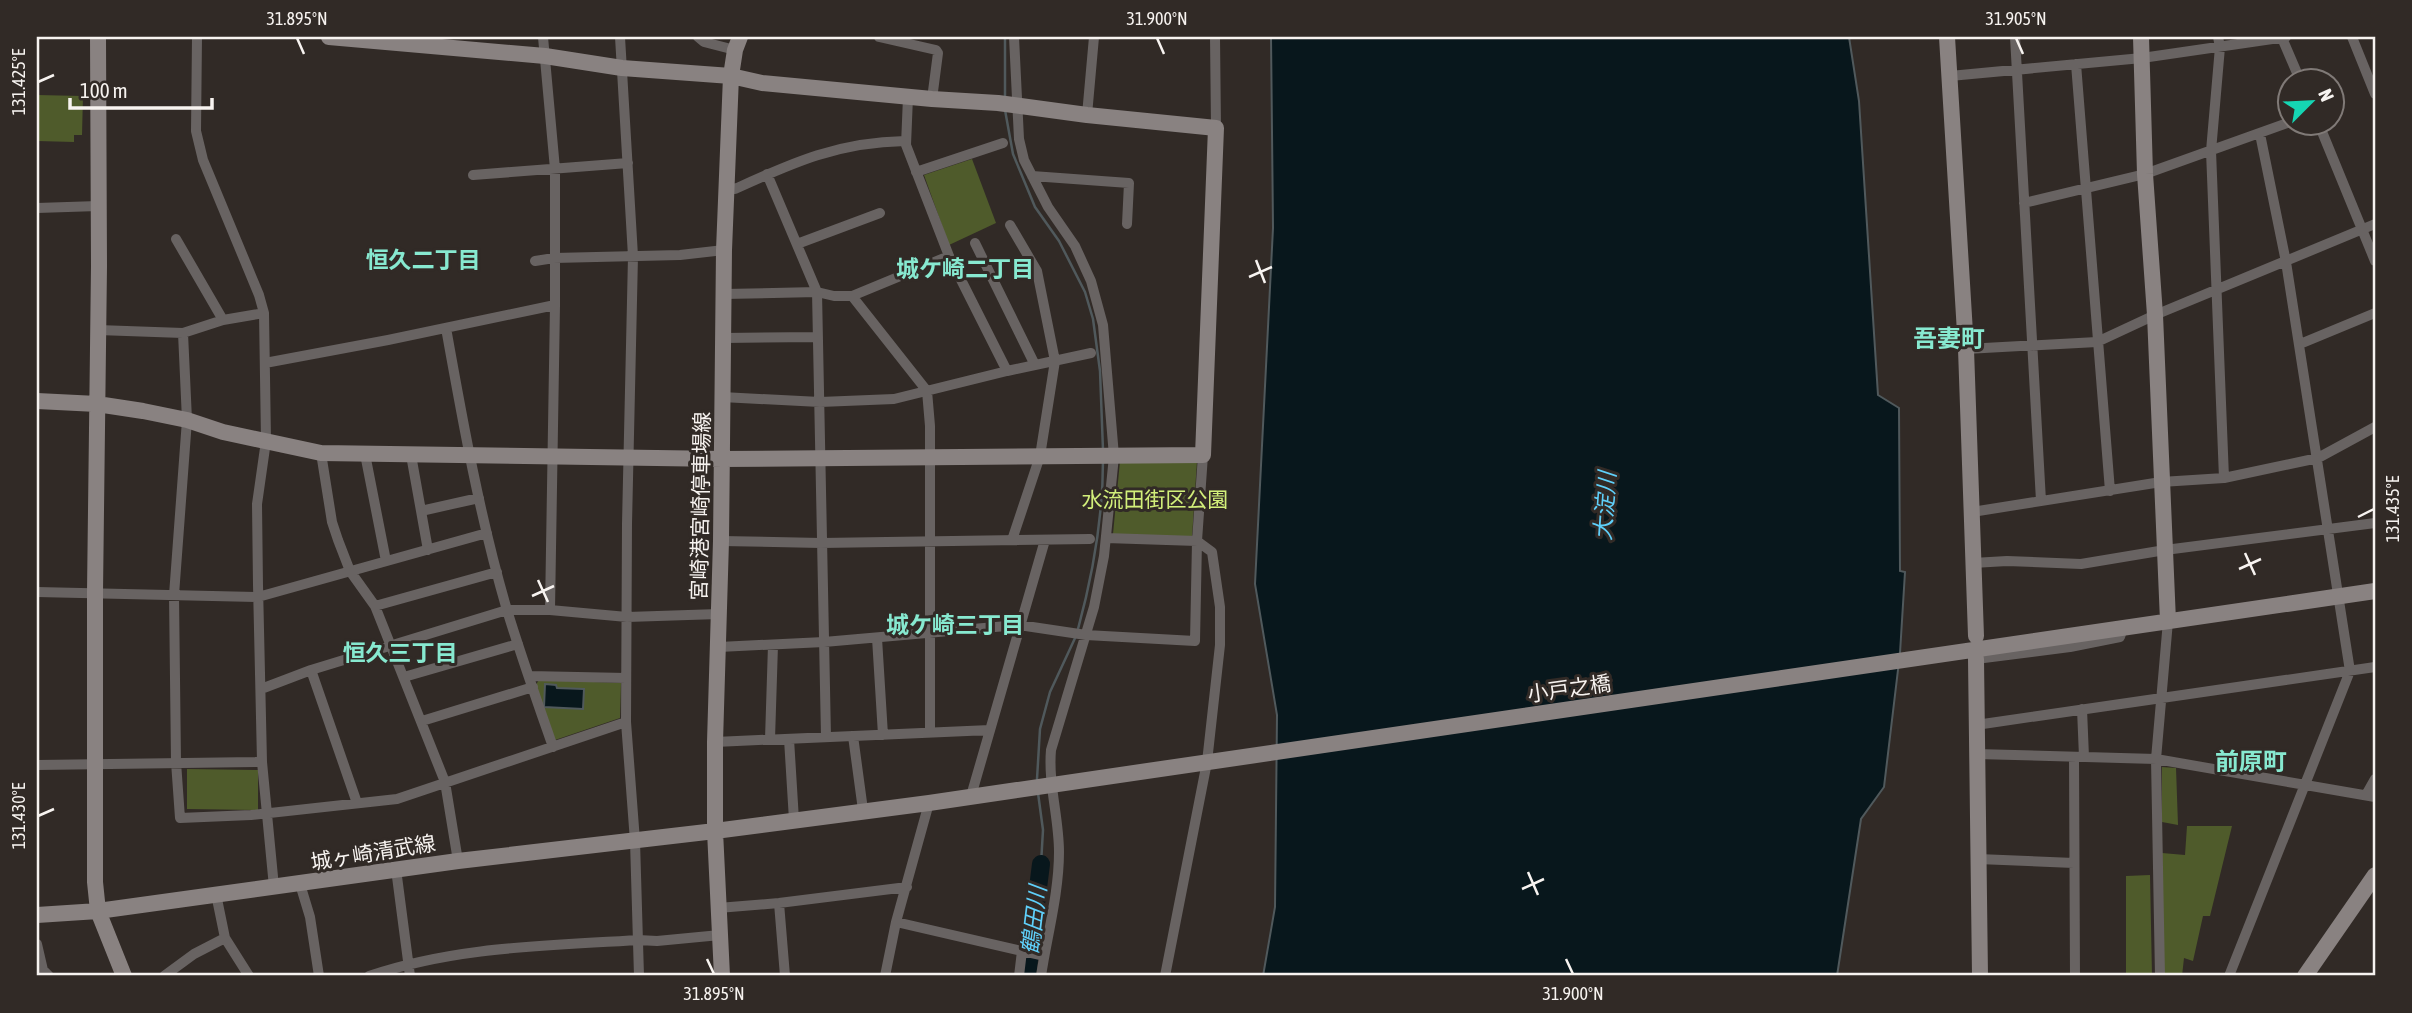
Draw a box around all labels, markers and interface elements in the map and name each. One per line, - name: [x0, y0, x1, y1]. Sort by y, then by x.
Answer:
- text: 31.895°N: [266, 8, 328, 29]
- text: 31.900°N: [1126, 8, 1188, 29]
- text: 31.905°N: [1985, 8, 2047, 29]
- text: 131.425°E: [8, 48, 29, 115]
- scale bar: [70, 66, 212, 110]
- north arrow: [2276, 66, 2346, 136]
- text: 100 m: [80, 78, 128, 102]
- text: N: [2314, 85, 2339, 105]
- district label: 恒久二丁目: [366, 247, 481, 273]
- district label: 城ケ崎二丁目: [896, 256, 1034, 282]
- district label: 吾妻町: [1913, 325, 1985, 352]
- street label: 宮崎港宮崎停車場線: [686, 411, 714, 601]
- water label: 大淀川: [1590, 468, 1621, 541]
- text: 131.435°E: [2382, 475, 2403, 542]
- park label: 水流田街区公園: [1082, 487, 1229, 511]
- district label: 城ケ崎三丁目: [886, 612, 1024, 638]
- district label: 恒久三丁目: [343, 640, 458, 666]
- street label: 小戸之橋: [1526, 670, 1612, 706]
- district label: 前原町: [2215, 748, 2287, 775]
- text: 131.430°E: [8, 782, 29, 849]
- street label: 城ヶ崎清武線: [309, 830, 437, 874]
- water label: 鶴田川: [1017, 881, 1051, 956]
- text: 31.895°N: [683, 983, 745, 1004]
- text: 31.900°N: [1542, 983, 1604, 1004]

